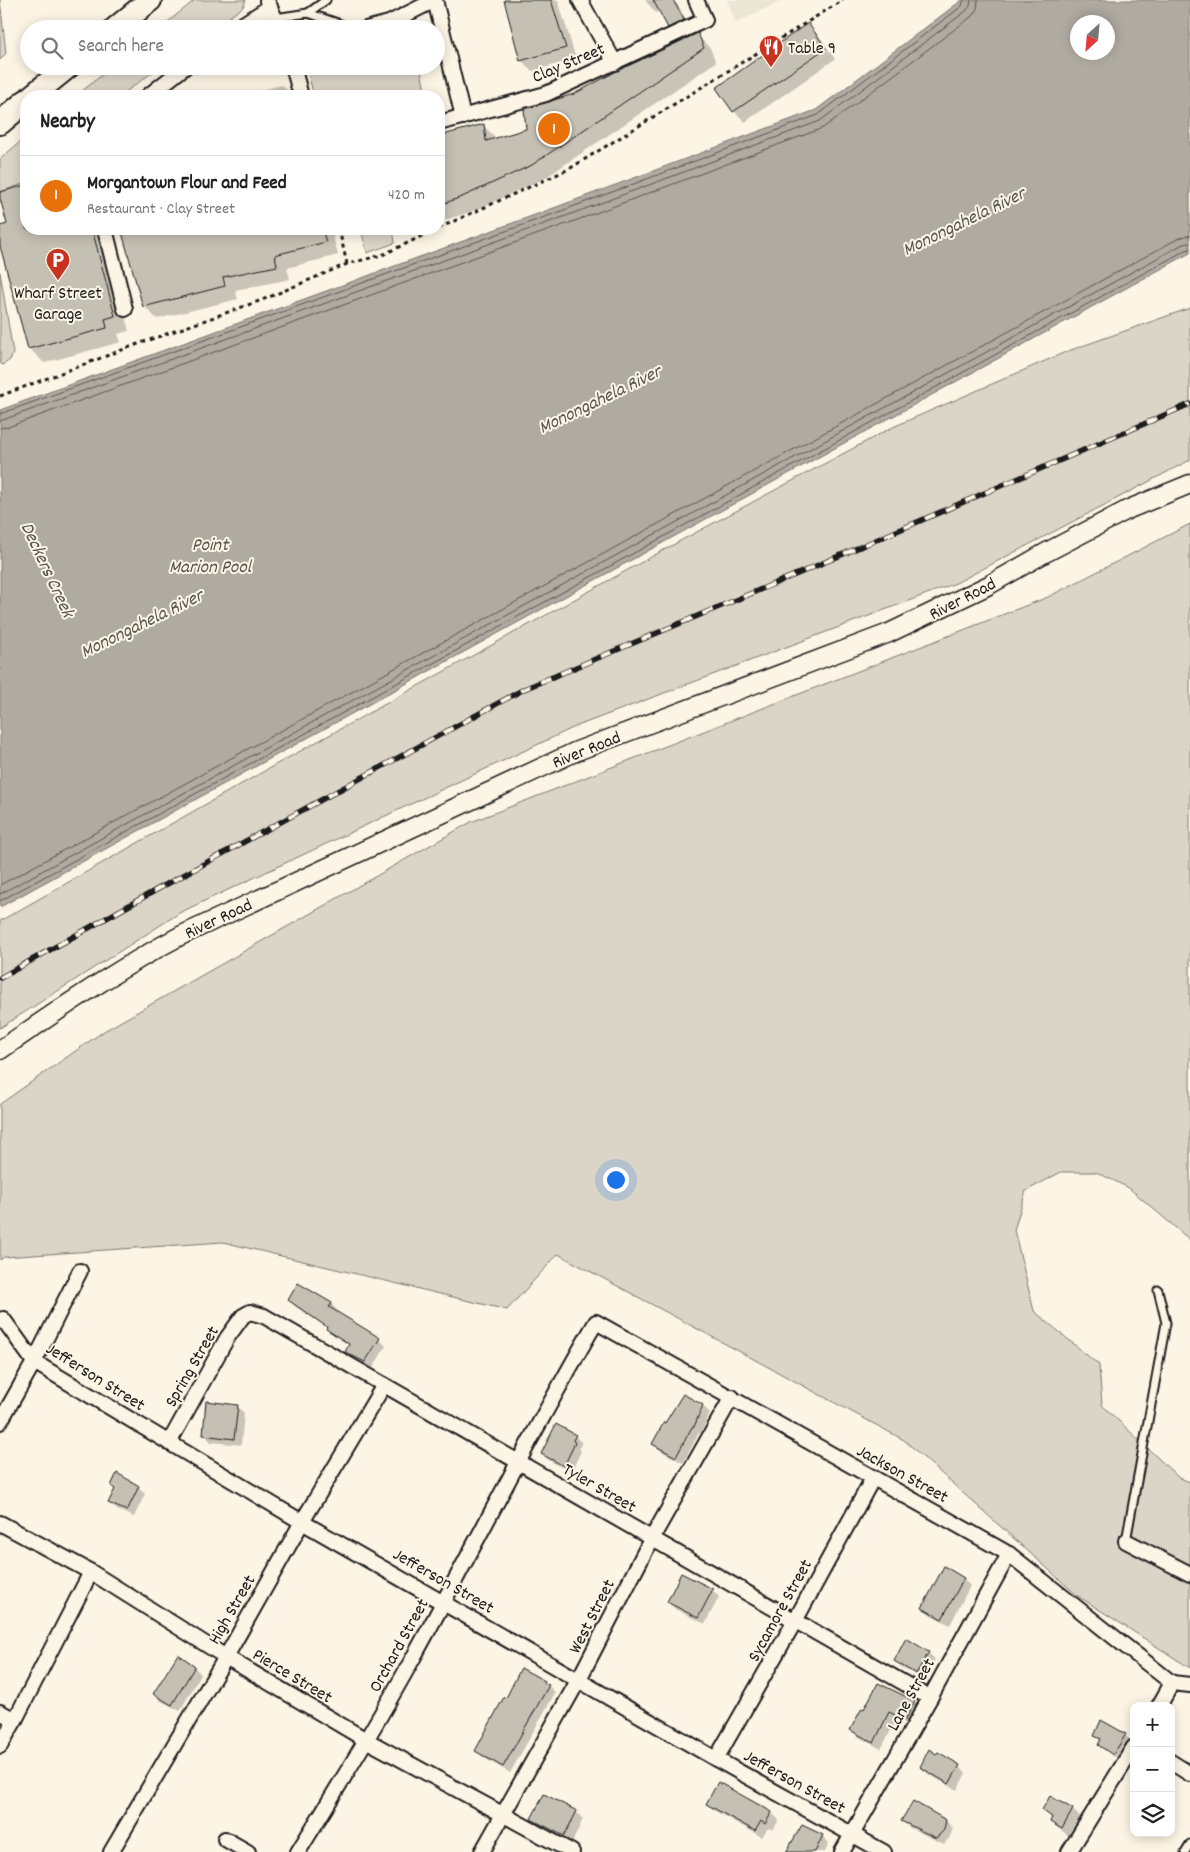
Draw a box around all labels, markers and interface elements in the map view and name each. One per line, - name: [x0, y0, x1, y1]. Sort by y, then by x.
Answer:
- north arrow: [1070, 15, 1115, 60]
- search box: [20, 20, 445, 75]
- icon: search: [38, 34, 66, 62]
- text: Search here: [78, 34, 164, 61]
- restaurant icon: Table 9: [758, 34, 784, 68]
- place label: Table 9: [788, 37, 836, 62]
- street label: Clay Street: [529, 38, 610, 91]
- text: Nearby: [40, 108, 95, 138]
- pin: 1: [538, 110, 570, 148]
- text: Morgantown Flour and Feed: [87, 171, 287, 198]
- water label: Monongahela River: [899, 181, 1032, 265]
- text: 1: [54, 184, 58, 207]
- text: 420 m: [388, 184, 425, 207]
- text: Restaurant · Clay Street: [87, 198, 235, 221]
- parking icon: Wharf Street Garage: [45, 247, 71, 281]
- place label: Wharf Street Garage: [14, 282, 102, 328]
- water label: Monongahela River: [535, 359, 668, 443]
- water label: Deckers Creek: [12, 518, 81, 625]
- water label: Point Marion Pool: [169, 533, 253, 582]
- street label: River Road: [925, 573, 1001, 628]
- water label: Monongahela River: [77, 583, 210, 667]
- street label: River Road: [549, 726, 625, 776]
- street label: River Road: [181, 894, 257, 947]
- your location: [603, 1167, 629, 1193]
- street label: Spring Street: [160, 1322, 227, 1413]
- street label: Jefferson Street: [40, 1338, 150, 1419]
- street label: Jackson Street: [851, 1440, 952, 1511]
- street label: Tyler Street: [557, 1458, 640, 1520]
- street label: Jefferson Street: [388, 1543, 498, 1621]
- street label: Sycamore Street: [743, 1555, 820, 1667]
- street label: High Street: [203, 1571, 263, 1650]
- street label: West Street: [564, 1575, 623, 1659]
- street label: Orchard Street: [364, 1594, 436, 1698]
- street label: Pierce Street: [247, 1643, 337, 1711]
- street label: Lane Street: [882, 1654, 943, 1736]
- map controls: [1130, 1702, 1175, 1837]
- button: +: [1130, 1702, 1175, 1747]
- street label: Jefferson Street: [738, 1745, 850, 1822]
- button: −: [1130, 1747, 1175, 1792]
- button: layers: [1130, 1792, 1175, 1837]

